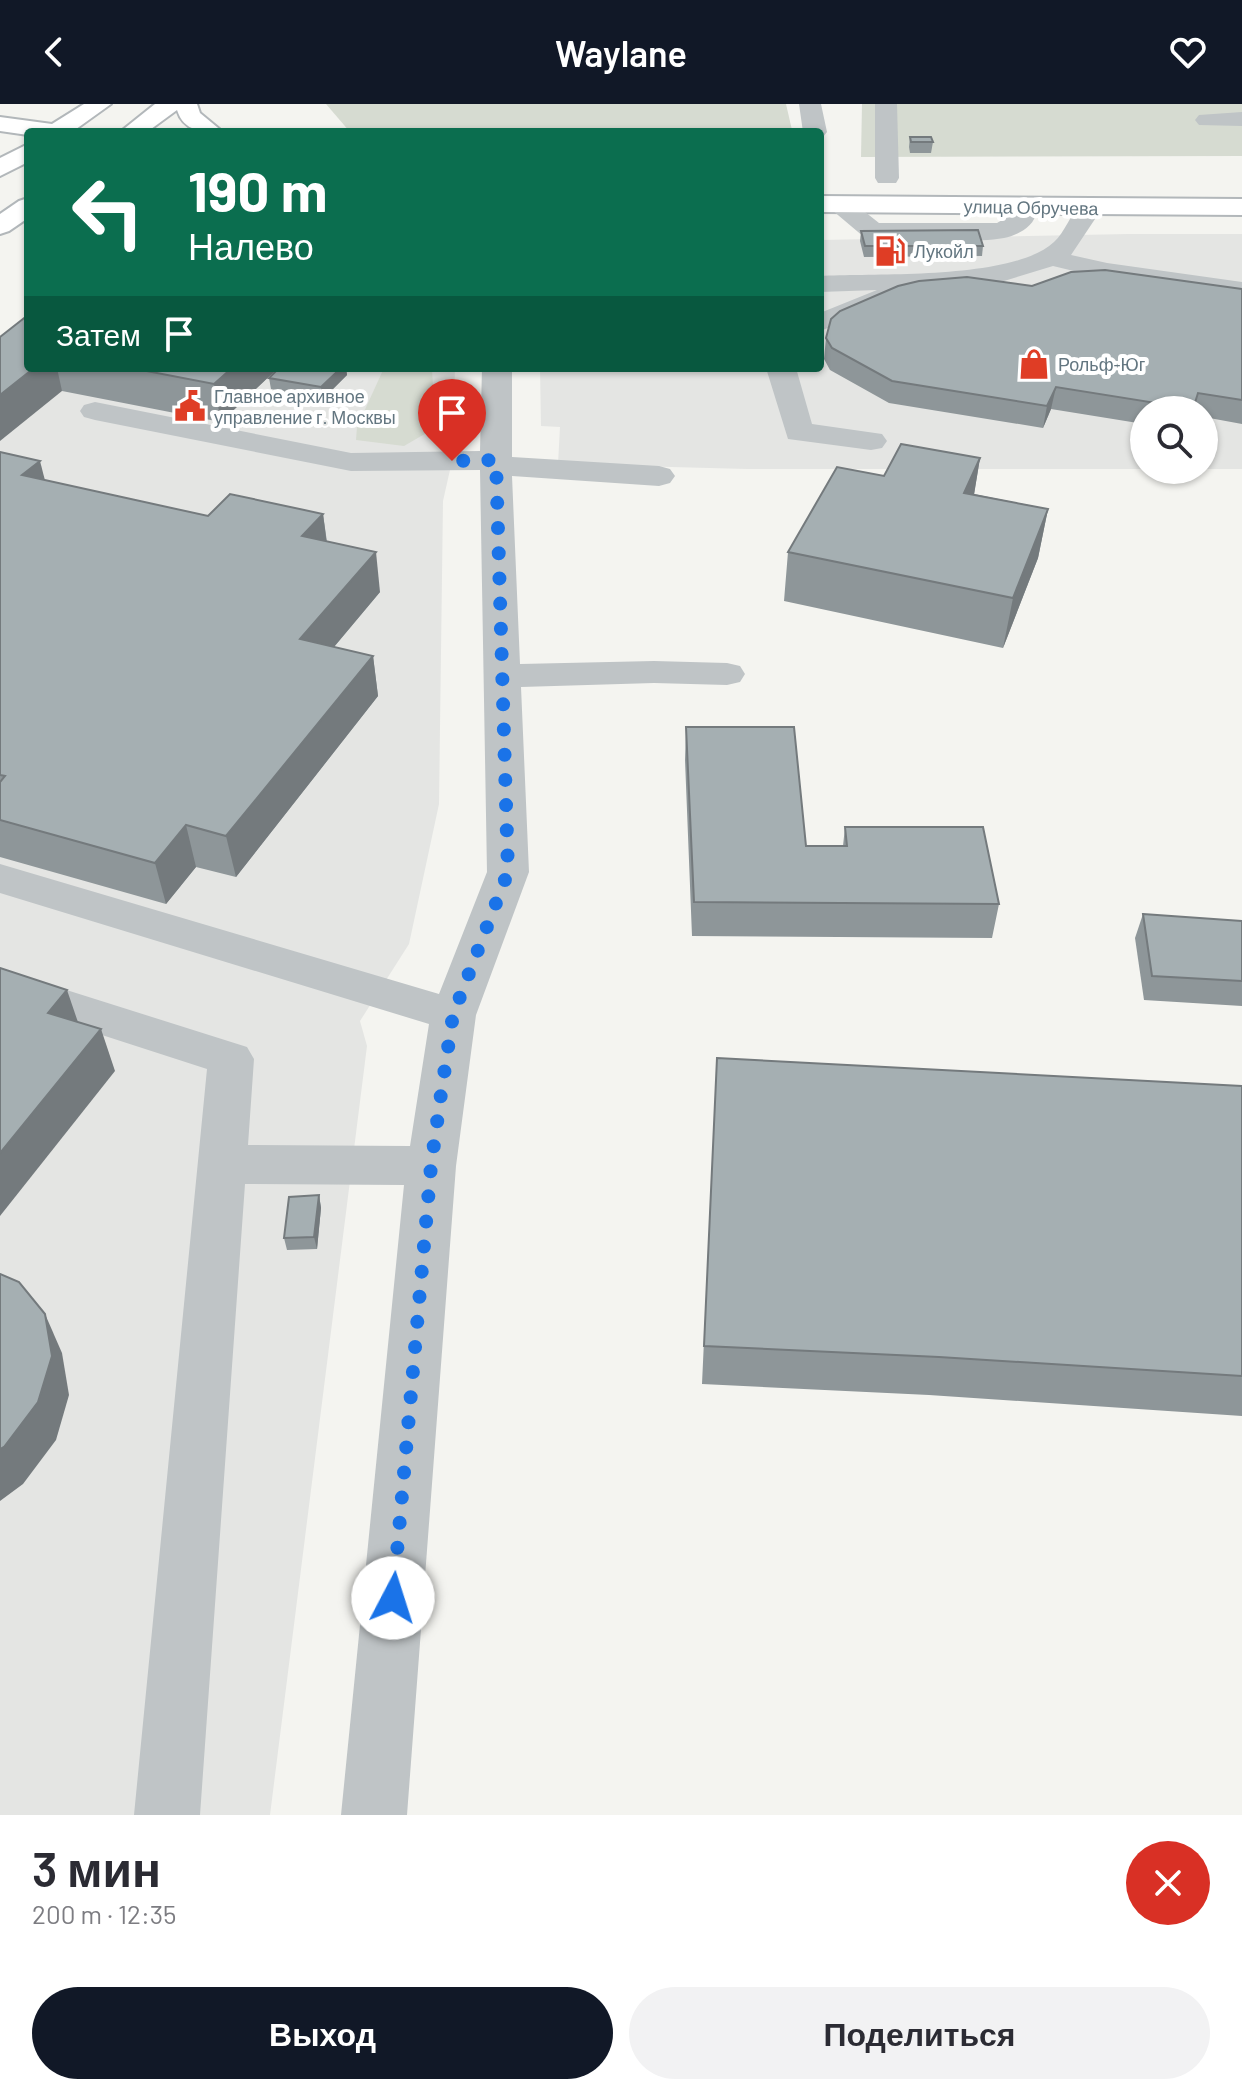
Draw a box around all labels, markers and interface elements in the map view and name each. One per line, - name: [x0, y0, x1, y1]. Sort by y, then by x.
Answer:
- icon: back: [32, 30, 76, 74]
- icon: heart: [1166, 30, 1210, 74]
- text: Waylane: [555, 31, 687, 74]
- text: 190 m: [188, 156, 327, 223]
- icon: left: [56, 160, 160, 264]
- street label: улица Обручева: [963, 195, 1100, 219]
- text: Налево: [188, 224, 314, 267]
- fuel station icon: Лукойл: [873, 234, 907, 268]
- place label: Лукойл: [914, 240, 974, 262]
- icon: arrive: [157, 312, 201, 356]
- text: Затем: [56, 316, 141, 352]
- shop icon: Рольф-Юг: [1017, 347, 1051, 381]
- place label: Рольф-Юг: [1058, 353, 1146, 375]
- pin: [418, 379, 486, 461]
- place label: Главное архивное управление г. Москвы: [214, 385, 396, 428]
- public building icon: Главное архивное управление г. Москвы: [173, 389, 207, 423]
- icon: arrive: [430, 391, 474, 435]
- map controls: [1130, 396, 1218, 484]
- button: search: [1130, 396, 1218, 484]
- position arrow: [351, 1556, 435, 1640]
- text: 3 мин: [32, 1839, 161, 1897]
- button: close: [1126, 1841, 1210, 1925]
- text: 200 m · 12:35: [32, 1898, 176, 1929]
- button: Выход: [32, 1987, 613, 2079]
- button: Поделиться: [629, 1987, 1210, 2079]

